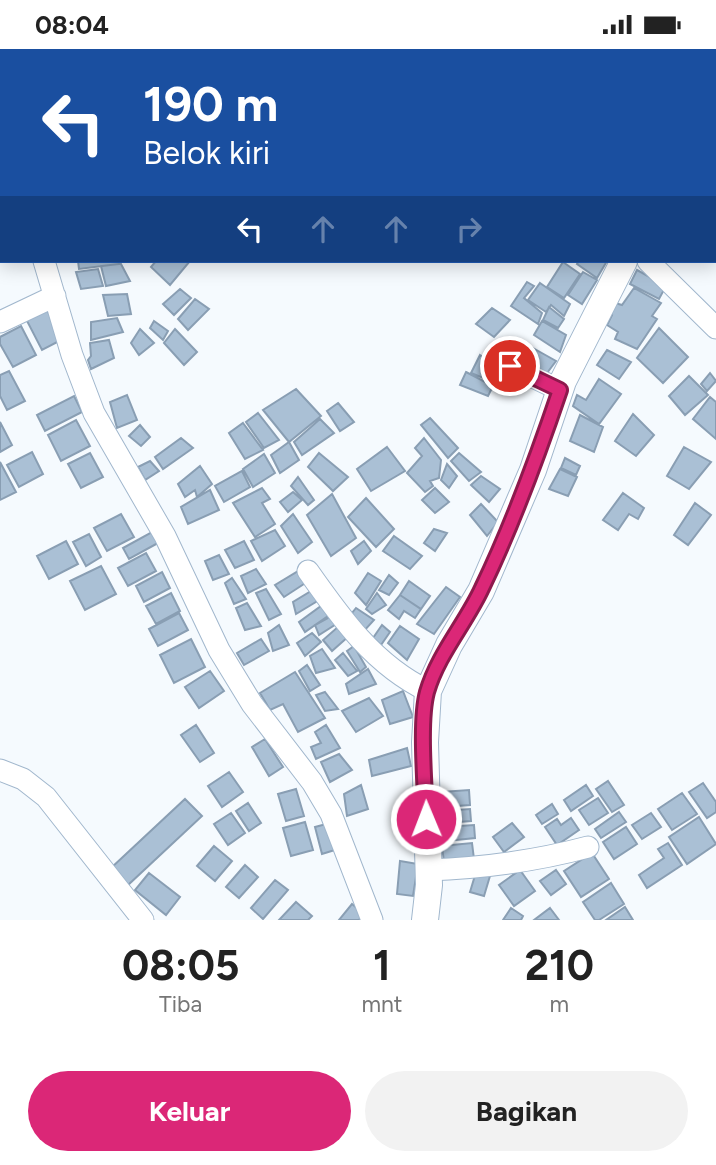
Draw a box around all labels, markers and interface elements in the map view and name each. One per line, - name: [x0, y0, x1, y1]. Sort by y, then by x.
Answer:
- text: 08:04: [35, 9, 109, 41]
- text: 190 m: [143, 74, 278, 133]
- icon: left: [28, 77, 119, 168]
- text: Belok kiri: [143, 134, 270, 172]
- icon: left: [231, 210, 269, 248]
- icon: ahead: [304, 210, 342, 248]
- icon: ahead: [377, 210, 415, 248]
- icon: right: [450, 210, 488, 248]
- pin: [480, 336, 540, 396]
- icon: arrive: [491, 347, 529, 385]
- position arrow: [389, 782, 463, 856]
- text: 08:05: [122, 940, 239, 991]
- text: 1: [373, 940, 391, 991]
- text: 210: [525, 940, 594, 991]
- text: Tiba: [159, 990, 202, 1018]
- text: mnt: [361, 990, 403, 1018]
- text: m: [549, 990, 569, 1018]
- button: Keluar: [28, 1071, 351, 1151]
- button: Bagikan: [365, 1071, 688, 1151]

